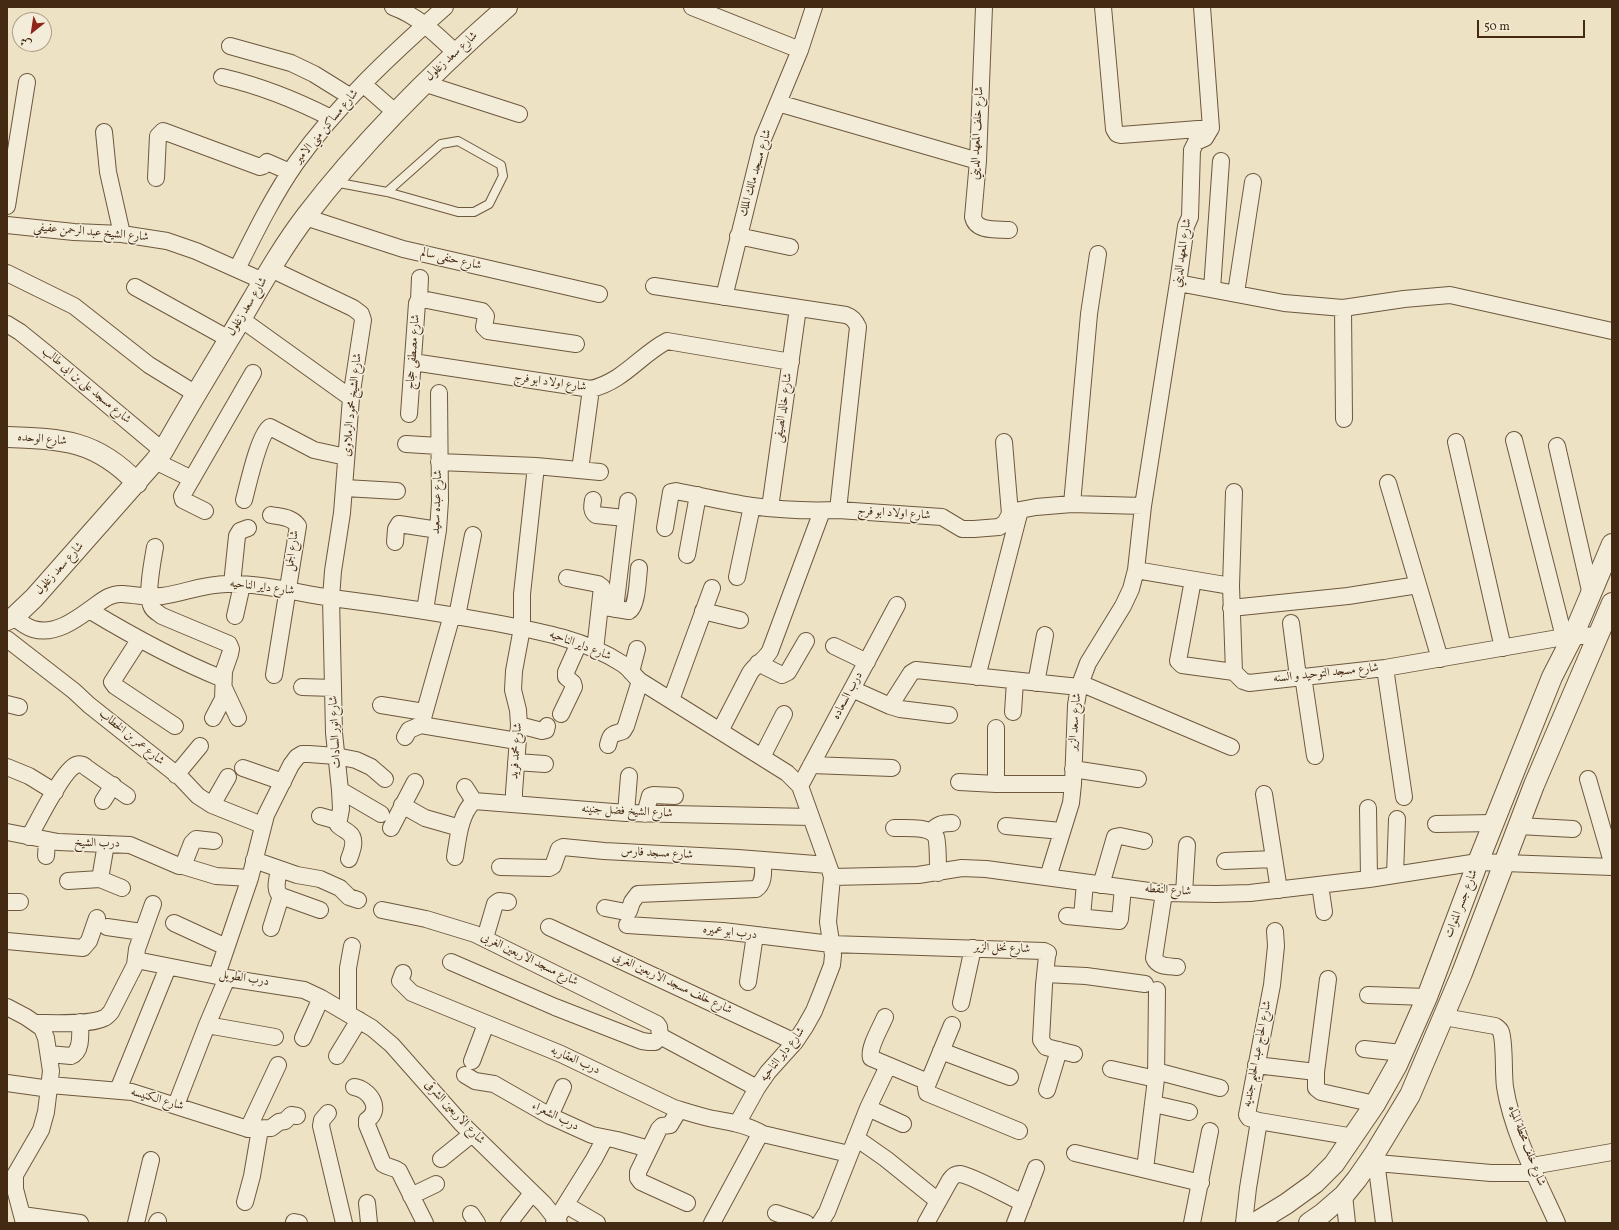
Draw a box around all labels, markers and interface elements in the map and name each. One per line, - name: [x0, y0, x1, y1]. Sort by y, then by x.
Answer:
- north arrow: [12, 12, 52, 52]
- scale bar: [1479, 12, 1587, 38]
- text: 50 m: [1484, 19, 1510, 35]
- street label: شارع سعد زغلول: [423, 29, 481, 85]
- text: ش: [18, 33, 35, 51]
- street label: شارع خلف المعهد الديني: [968, 86, 988, 180]
- street label: شارع مساكن مني الامير: [292, 87, 362, 167]
- street label: شارع مسجد مالك الملك: [737, 128, 775, 218]
- street label: شارع المعهد الديني: [1170, 218, 1196, 288]
- street label: شارع الشيخ عبد الرحمن عفيفي: [33, 221, 149, 245]
- street label: شارع حنفى سالم: [419, 246, 483, 274]
- street label: شارع سعد زغلول: [225, 275, 271, 339]
- street label: شارع مصطفى حجاج: [404, 314, 424, 390]
- street label: شارع مسجد على بن ابى طالب: [39, 345, 133, 427]
- street label: شارع الشيخ محمود الرملاوى: [340, 352, 366, 458]
- street label: شارع اولاد ابو فرج: [513, 371, 587, 395]
- street label: شارع خالد الصيفى: [772, 372, 796, 444]
- street label: شارع الوحده: [17, 431, 67, 449]
- street label: شارع عبده سعيد: [430, 470, 446, 534]
- street label: شارع اولاد ابو فرج: [857, 504, 931, 524]
- street label: شارع الجمل: [283, 530, 303, 572]
- street label: شارع سعد زغلول: [33, 540, 87, 598]
- street label: شارع داير الناحيه: [229, 577, 295, 599]
- street label: شارع داير الناحيه: [547, 628, 613, 664]
- street label: شارع مسجد التوحيد و السنه: [1273, 661, 1379, 687]
- street label: درب السعاده: [829, 670, 867, 722]
- street label: شارع سعد الزير: [1067, 693, 1085, 751]
- street label: شارع انور السادات: [327, 695, 345, 769]
- street label: شارع عمر بن الخطاب: [95, 707, 167, 769]
- street label: شارع محمد فريد: [508, 722, 526, 780]
- street label: شارع الشيخ فضل جنينه: [581, 802, 673, 822]
- street label: درب الشيخ: [74, 836, 120, 852]
- street label: شارع مسجد فارس: [621, 845, 693, 863]
- street label: شارع جسر المنوات: [1442, 868, 1482, 940]
- street label: شارع النقطه: [1144, 882, 1192, 900]
- street label: درب ابو عميره: [702, 923, 758, 943]
- street label: شارع مسجد الاربعين الغربى: [478, 930, 580, 990]
- street label: شارع نخل الزير: [974, 941, 1030, 957]
- street label: شارع خلف مسجد الاربعين الغربى: [610, 950, 734, 1018]
- street label: درب الطويل: [218, 968, 270, 990]
- street label: شارع الحاج عبد الحليم جنديه: [1241, 1000, 1275, 1108]
- street label: شارع داير الناحيه: [757, 1025, 809, 1085]
- street label: درب العقاربه: [548, 1044, 602, 1078]
- street label: شارع الاربعين الشرقى: [421, 1078, 487, 1148]
- street label: شارع الكنيسه: [129, 1086, 185, 1114]
- street label: درب الشعراء: [529, 1099, 581, 1135]
- street label: شارع خلف محطة المياه: [1504, 1104, 1548, 1188]

